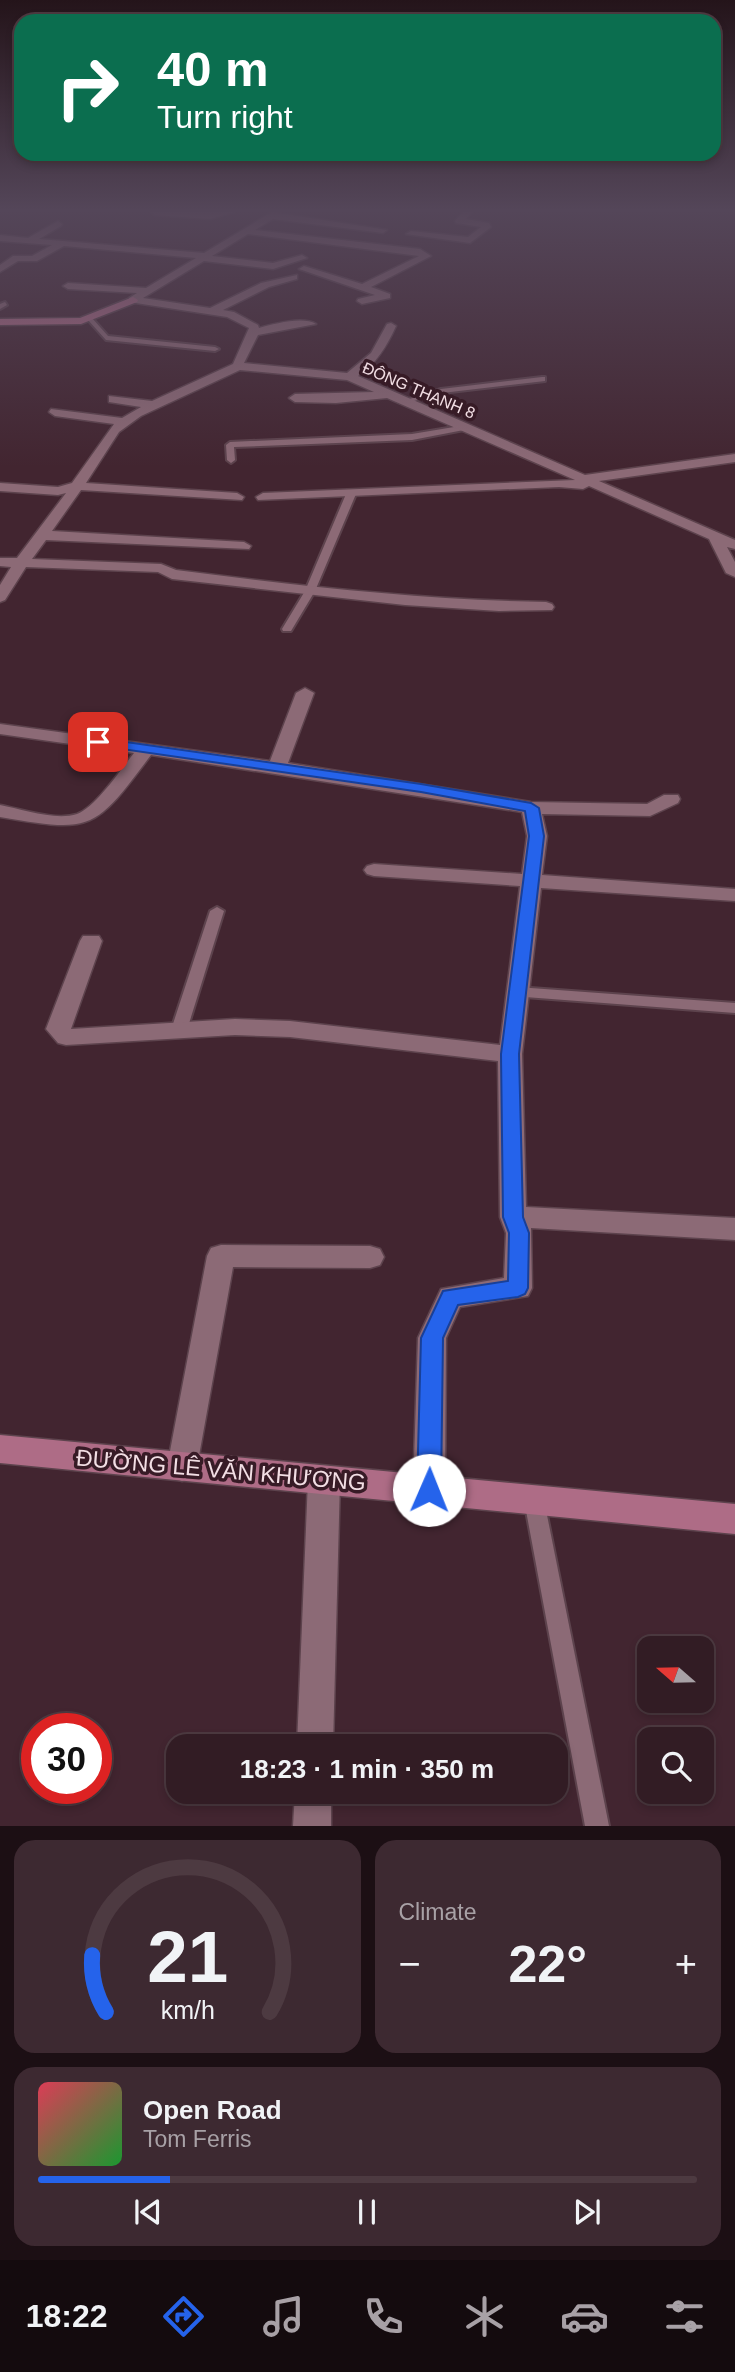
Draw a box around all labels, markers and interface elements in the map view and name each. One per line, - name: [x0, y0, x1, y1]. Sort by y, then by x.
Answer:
- icon: right: [42, 42, 133, 133]
- text: 40 m: [157, 42, 269, 96]
- text: Turn right: [157, 99, 293, 135]
- street label: ĐÔNG THẠNH 8: [360, 358, 478, 422]
- pin: [68, 712, 128, 772]
- icon: arrive: [79, 723, 117, 761]
- street label: ĐƯỜNG LÊ VĂN KHƯƠNG: [75, 1444, 367, 1496]
- position arrow: [392, 1453, 466, 1527]
- north arrow: [637, 1636, 714, 1713]
- map controls: [637, 1636, 714, 1804]
- speed limit sign: 30: [21, 1713, 112, 1804]
- button: search: [637, 1727, 714, 1804]
- text: 18:23 · 1 min · 350 m: [240, 1754, 494, 1784]
- text: Climate: [399, 1899, 476, 1925]
- text: 21: [147, 1917, 228, 1998]
- text: 22°: [508, 1935, 587, 1993]
- text: −: [399, 1943, 421, 1985]
- text: +: [675, 1943, 697, 1985]
- text: km/h: [160, 1996, 214, 2024]
- text: Open Road: [143, 2095, 282, 2125]
- text: Tom Ferris: [143, 2126, 252, 2152]
- icon: previous: [129, 2193, 167, 2231]
- icon: pause: [348, 2193, 386, 2231]
- icon: next: [568, 2193, 606, 2231]
- icon: directions: [159, 2292, 208, 2341]
- icon: music: [259, 2292, 308, 2341]
- icon: phone: [359, 2292, 408, 2341]
- icon: climate: [460, 2292, 509, 2341]
- icon: car: [560, 2292, 609, 2341]
- icon: filters: [660, 2292, 709, 2341]
- text: 18:22: [26, 2298, 107, 2334]

